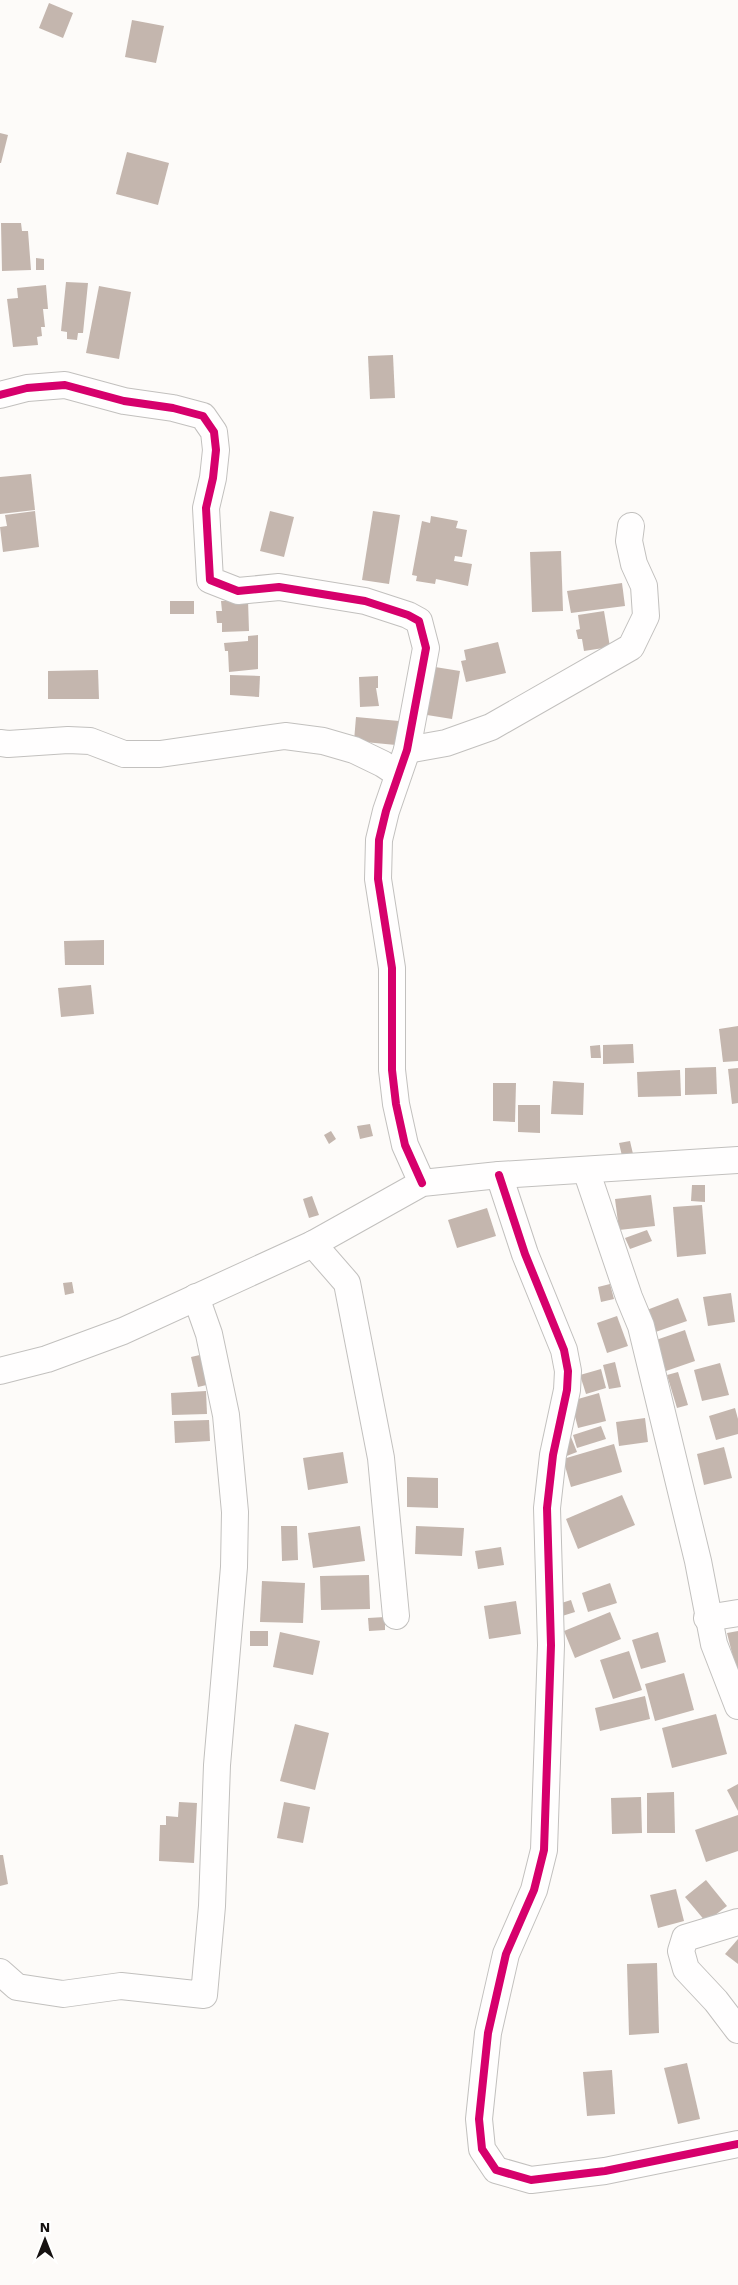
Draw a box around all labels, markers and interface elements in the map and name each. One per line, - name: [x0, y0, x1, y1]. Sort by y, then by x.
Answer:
- north arrow: [20, 2215, 70, 2265]
- text: N: [40, 2219, 50, 2235]

